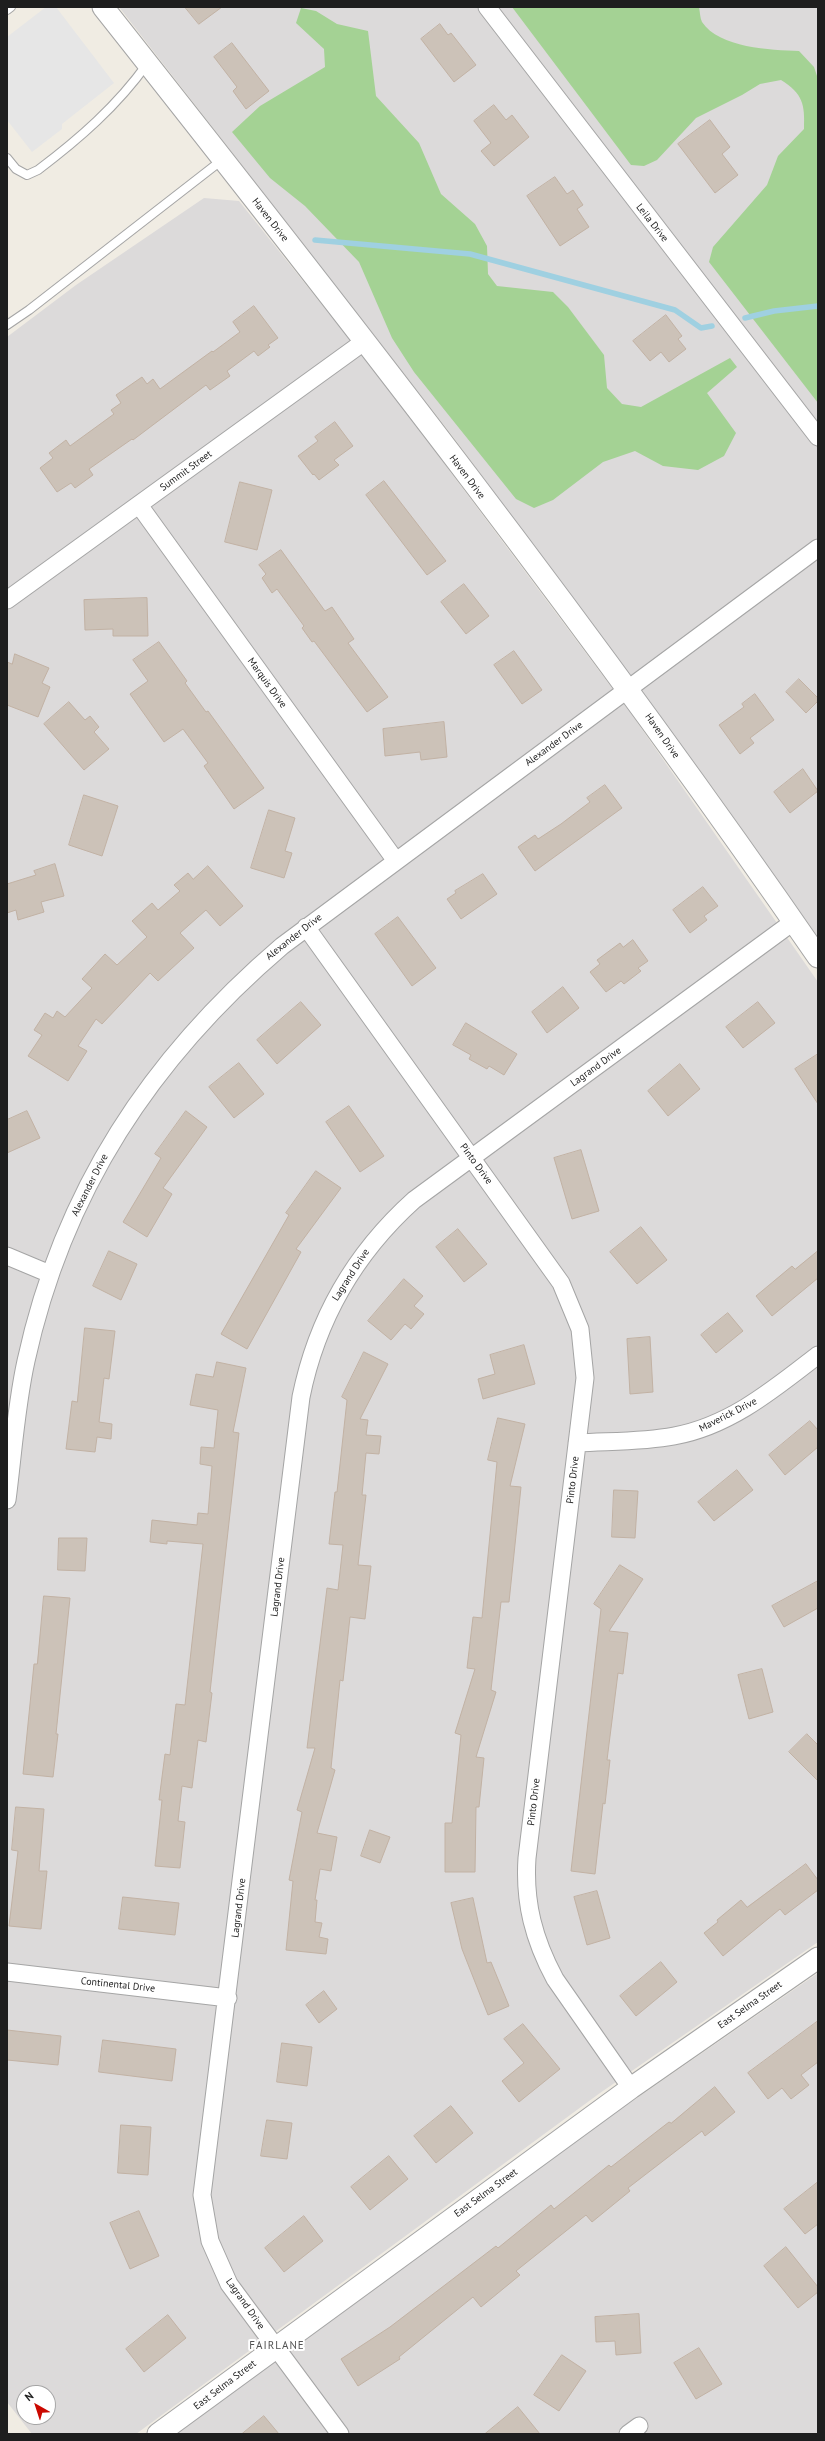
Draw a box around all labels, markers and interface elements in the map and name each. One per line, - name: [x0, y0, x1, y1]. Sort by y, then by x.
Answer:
- street label: Haven Drive: [249, 196, 291, 244]
- street label: Leila Drive: [633, 201, 671, 245]
- street label: Summit Street: [158, 448, 214, 494]
- street label: Haven Drive: [447, 453, 487, 501]
- street label: Marquis Drive: [245, 656, 289, 710]
- street label: Haven Drive: [642, 711, 682, 761]
- street label: Alexander Drive: [523, 719, 585, 769]
- street label: Alexander Drive: [263, 911, 325, 963]
- street label: Lagrand Drive: [568, 1045, 624, 1089]
- street label: Pinto Drive: [457, 1141, 495, 1187]
- street label: Alexander Drive: [69, 1152, 111, 1218]
- street label: Lagrand Drive: [330, 1247, 372, 1303]
- street label: Maverick Drive: [697, 1395, 759, 1435]
- street label: Pinto Drive: [564, 1456, 582, 1504]
- street label: Lagrand Drive: [268, 1557, 288, 1617]
- street label: Pinto Drive: [525, 1778, 543, 1826]
- street label: Lagrand Drive: [229, 1878, 249, 1938]
- street label: Continental Drive: [80, 1975, 156, 1995]
- street label: East Selma Street: [716, 1979, 784, 2031]
- street label: East Selma Street: [452, 2166, 520, 2220]
- street label: Lagrand Drive: [223, 2276, 267, 2332]
- district label: FAIRLANE: [249, 2339, 305, 2353]
- street label: East Selma Street: [191, 2358, 259, 2412]
- north arrow: [16, 2385, 56, 2425]
- text: N: [22, 2389, 36, 2404]

